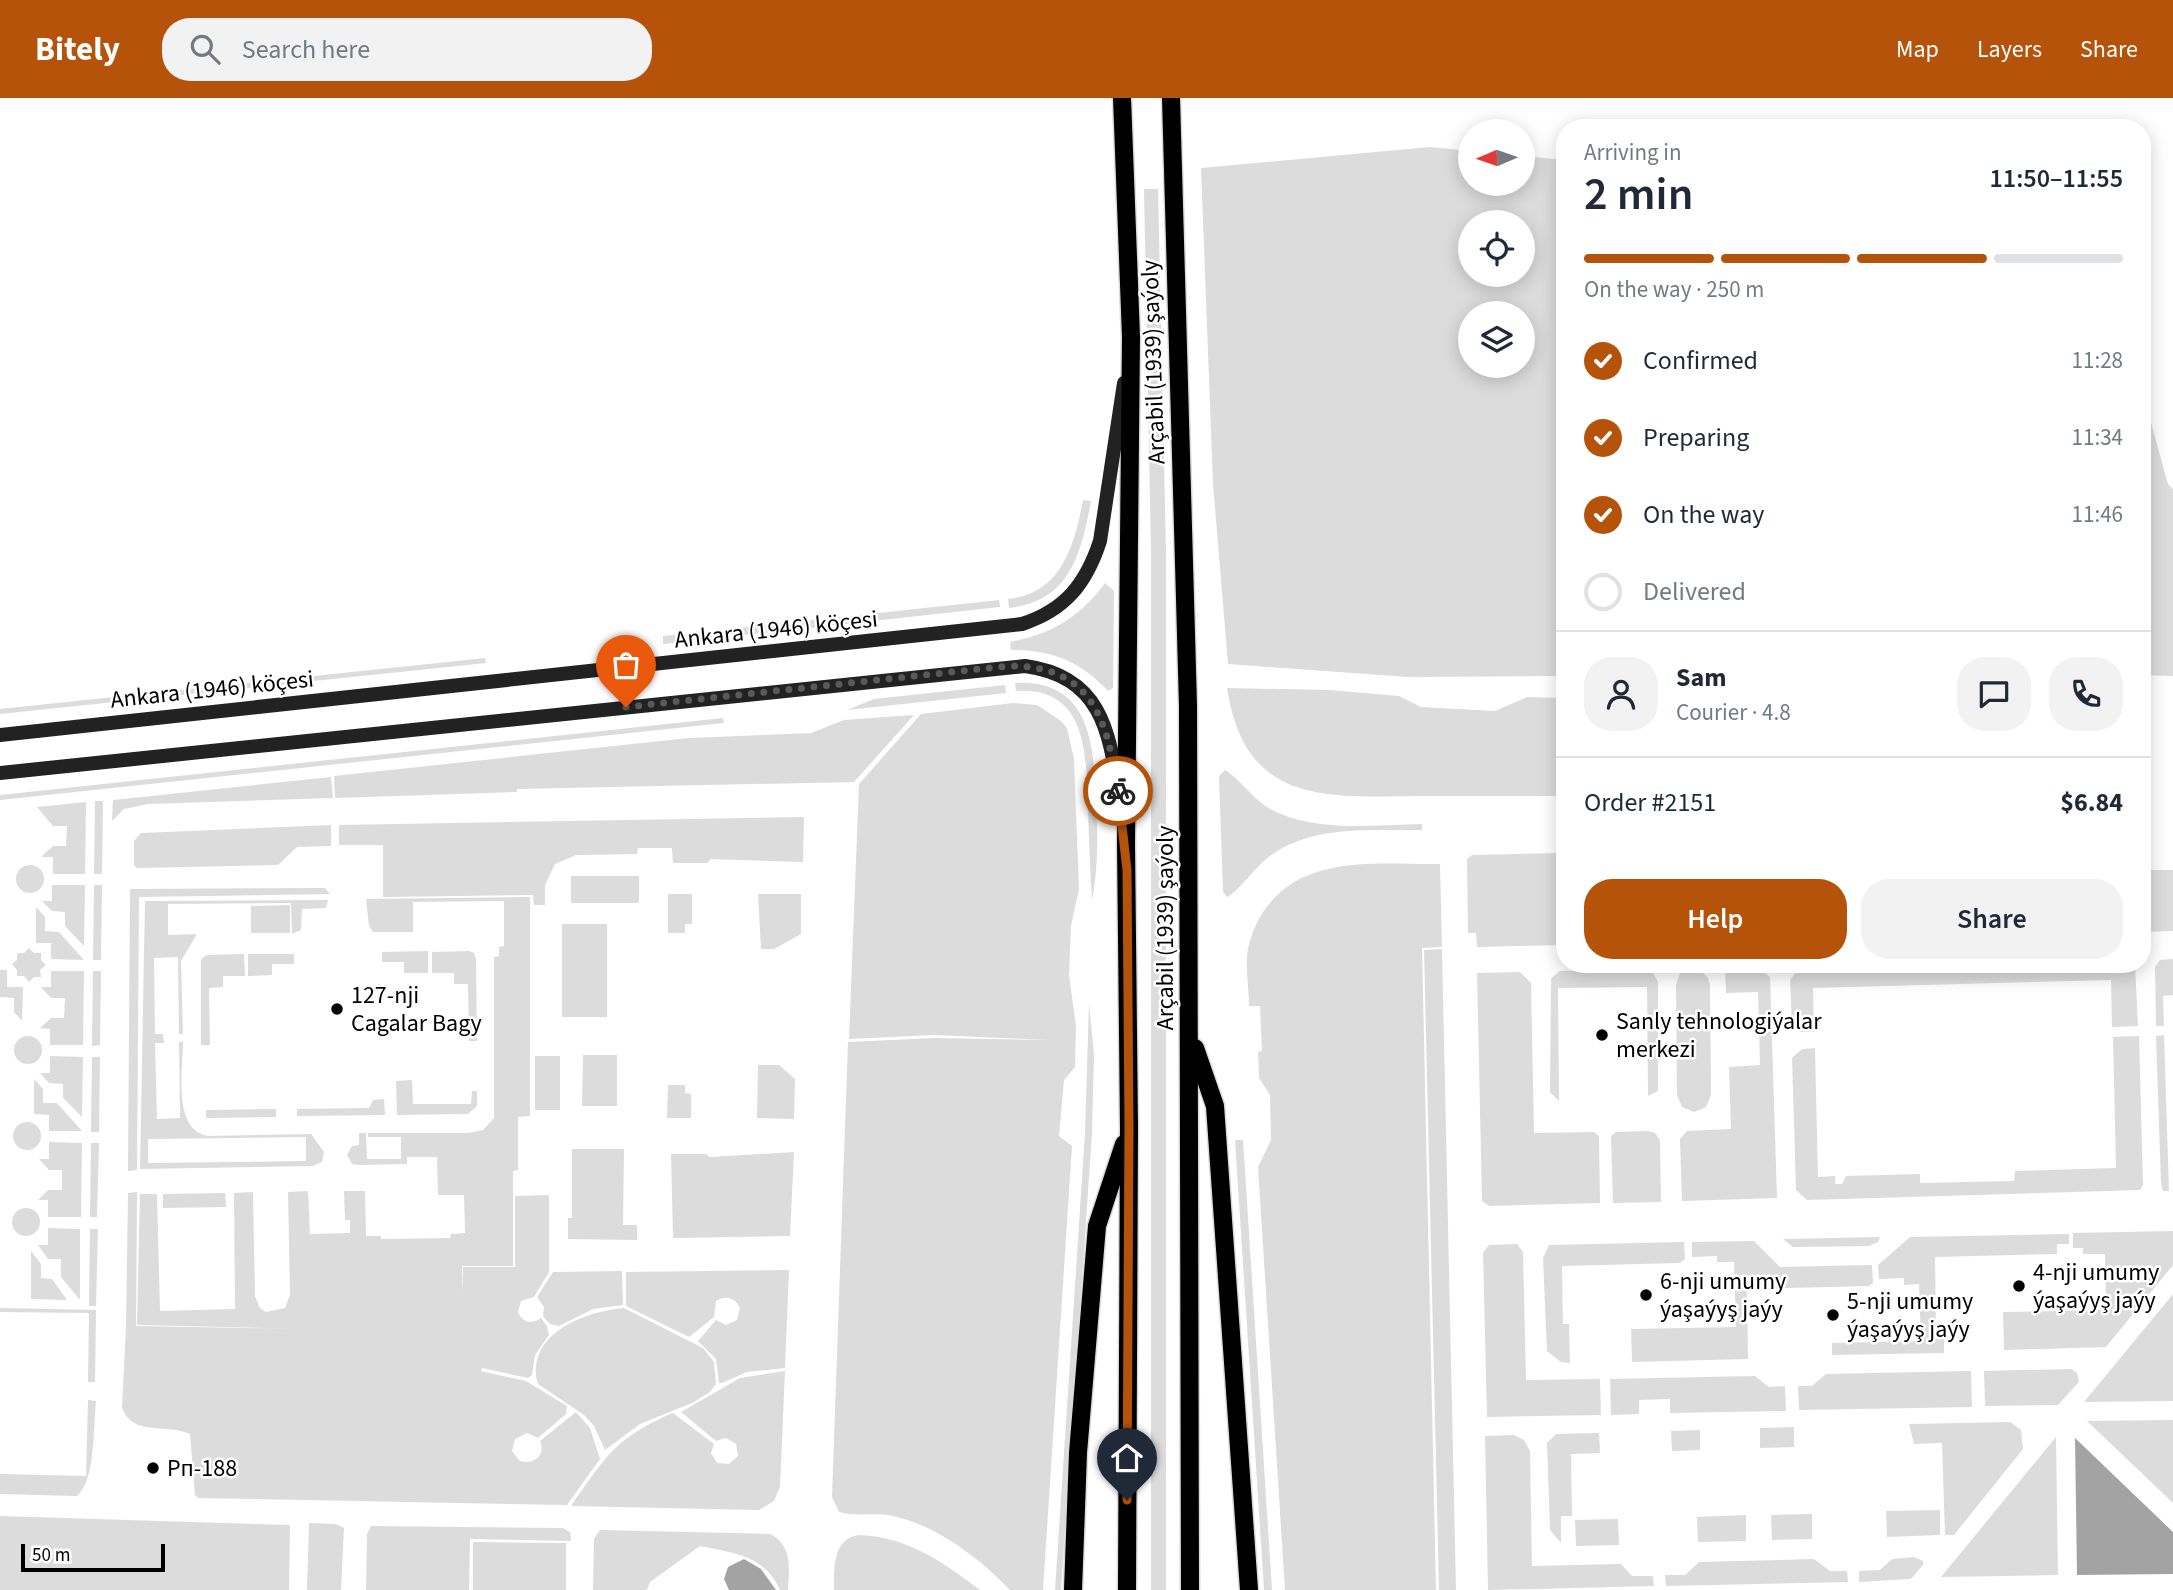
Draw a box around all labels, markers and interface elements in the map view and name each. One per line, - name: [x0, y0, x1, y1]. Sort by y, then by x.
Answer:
- search box: [162, 18, 652, 81]
- text: Bitely: [35, 26, 120, 73]
- icon: search: [186, 30, 224, 68]
- text: Search here: [242, 31, 370, 68]
- text: Map: [1896, 32, 1939, 67]
- text: Layers: [1977, 32, 2042, 67]
- text: Share: [2080, 32, 2138, 67]
- north arrow: [1458, 119, 1535, 196]
- map controls: [1458, 119, 1535, 378]
- text: Arriving in: [1584, 136, 1682, 169]
- text: 11:50–11:55: [1990, 160, 2123, 197]
- text: 2 min: [1584, 162, 1693, 227]
- button: locate: [1458, 210, 1535, 287]
- street label: Arçabil (1939) şaýoly: [1132, 259, 1175, 465]
- text: On the way · 250 m: [1584, 273, 1764, 306]
- button: layers: [1458, 301, 1535, 378]
- icon: check: [1584, 342, 1622, 380]
- text: Confirmed: [1643, 342, 1758, 379]
- text: 11:28: [2072, 344, 2123, 377]
- icon: check: [1584, 419, 1622, 457]
- text: Preparing: [1643, 419, 1749, 456]
- text: 11:34: [2072, 421, 2123, 454]
- icon: check: [1584, 496, 1622, 534]
- text: On the way: [1643, 496, 1764, 533]
- text: 11:46: [2072, 498, 2123, 531]
- text: Delivered: [1643, 573, 1746, 610]
- street label: Ankara (1946) köçesi: [673, 601, 880, 658]
- pin: [596, 635, 656, 707]
- icon: bag: [607, 646, 645, 684]
- button: person: [1584, 657, 1658, 731]
- button: chat: [1957, 657, 2031, 731]
- button: phone: [2049, 657, 2123, 731]
- text: Sam: [1676, 659, 1726, 696]
- street label: Ankara (1946) köçesi: [109, 661, 316, 718]
- text: Courier · 4.8: [1676, 696, 1791, 729]
- courier: [1083, 756, 1153, 826]
- icon: bike: [1099, 772, 1137, 810]
- text: Order #2151: [1584, 784, 1716, 821]
- text: $6.84: [2060, 784, 2123, 821]
- street label: Arçabil (1939) şaýoly: [1148, 826, 1183, 1030]
- button: Help: [1584, 879, 1847, 959]
- button: Share: [1861, 879, 2123, 959]
- place label: 127-nji Cagalar Bagy: [351, 978, 482, 1041]
- marker: 127-nji Cagalar Bagy: [329, 1001, 345, 1017]
- place label: Sanly tehnologiýalar merkezi: [1616, 1004, 1822, 1067]
- marker: Sanly tehnologiýalar merkezi: [1594, 1027, 1610, 1043]
- place label: 4-nji umumy ýaşaýyş jaýy: [2033, 1255, 2159, 1318]
- place label: 6-nji umumy ýaşaýyş jaýy: [1660, 1264, 1786, 1327]
- marker: 4-nji umumy ýaşaýyş jaýy: [2011, 1278, 2027, 1294]
- place label: 5-nji umumy ýaşaýyş jaýy: [1847, 1284, 1973, 1347]
- marker: 6-nji umumy ýaşaýyş jaýy: [1638, 1287, 1654, 1303]
- marker: 5-nji umumy ýaşaýyş jaýy: [1825, 1307, 1841, 1323]
- pin: [1097, 1428, 1157, 1500]
- icon: home: [1108, 1439, 1146, 1477]
- place label: Рп-188: [167, 1451, 237, 1486]
- marker: Рп-188: [145, 1460, 161, 1476]
- scale bar: [21, 1541, 164, 1573]
- text: 50 m: [32, 1542, 70, 1569]

